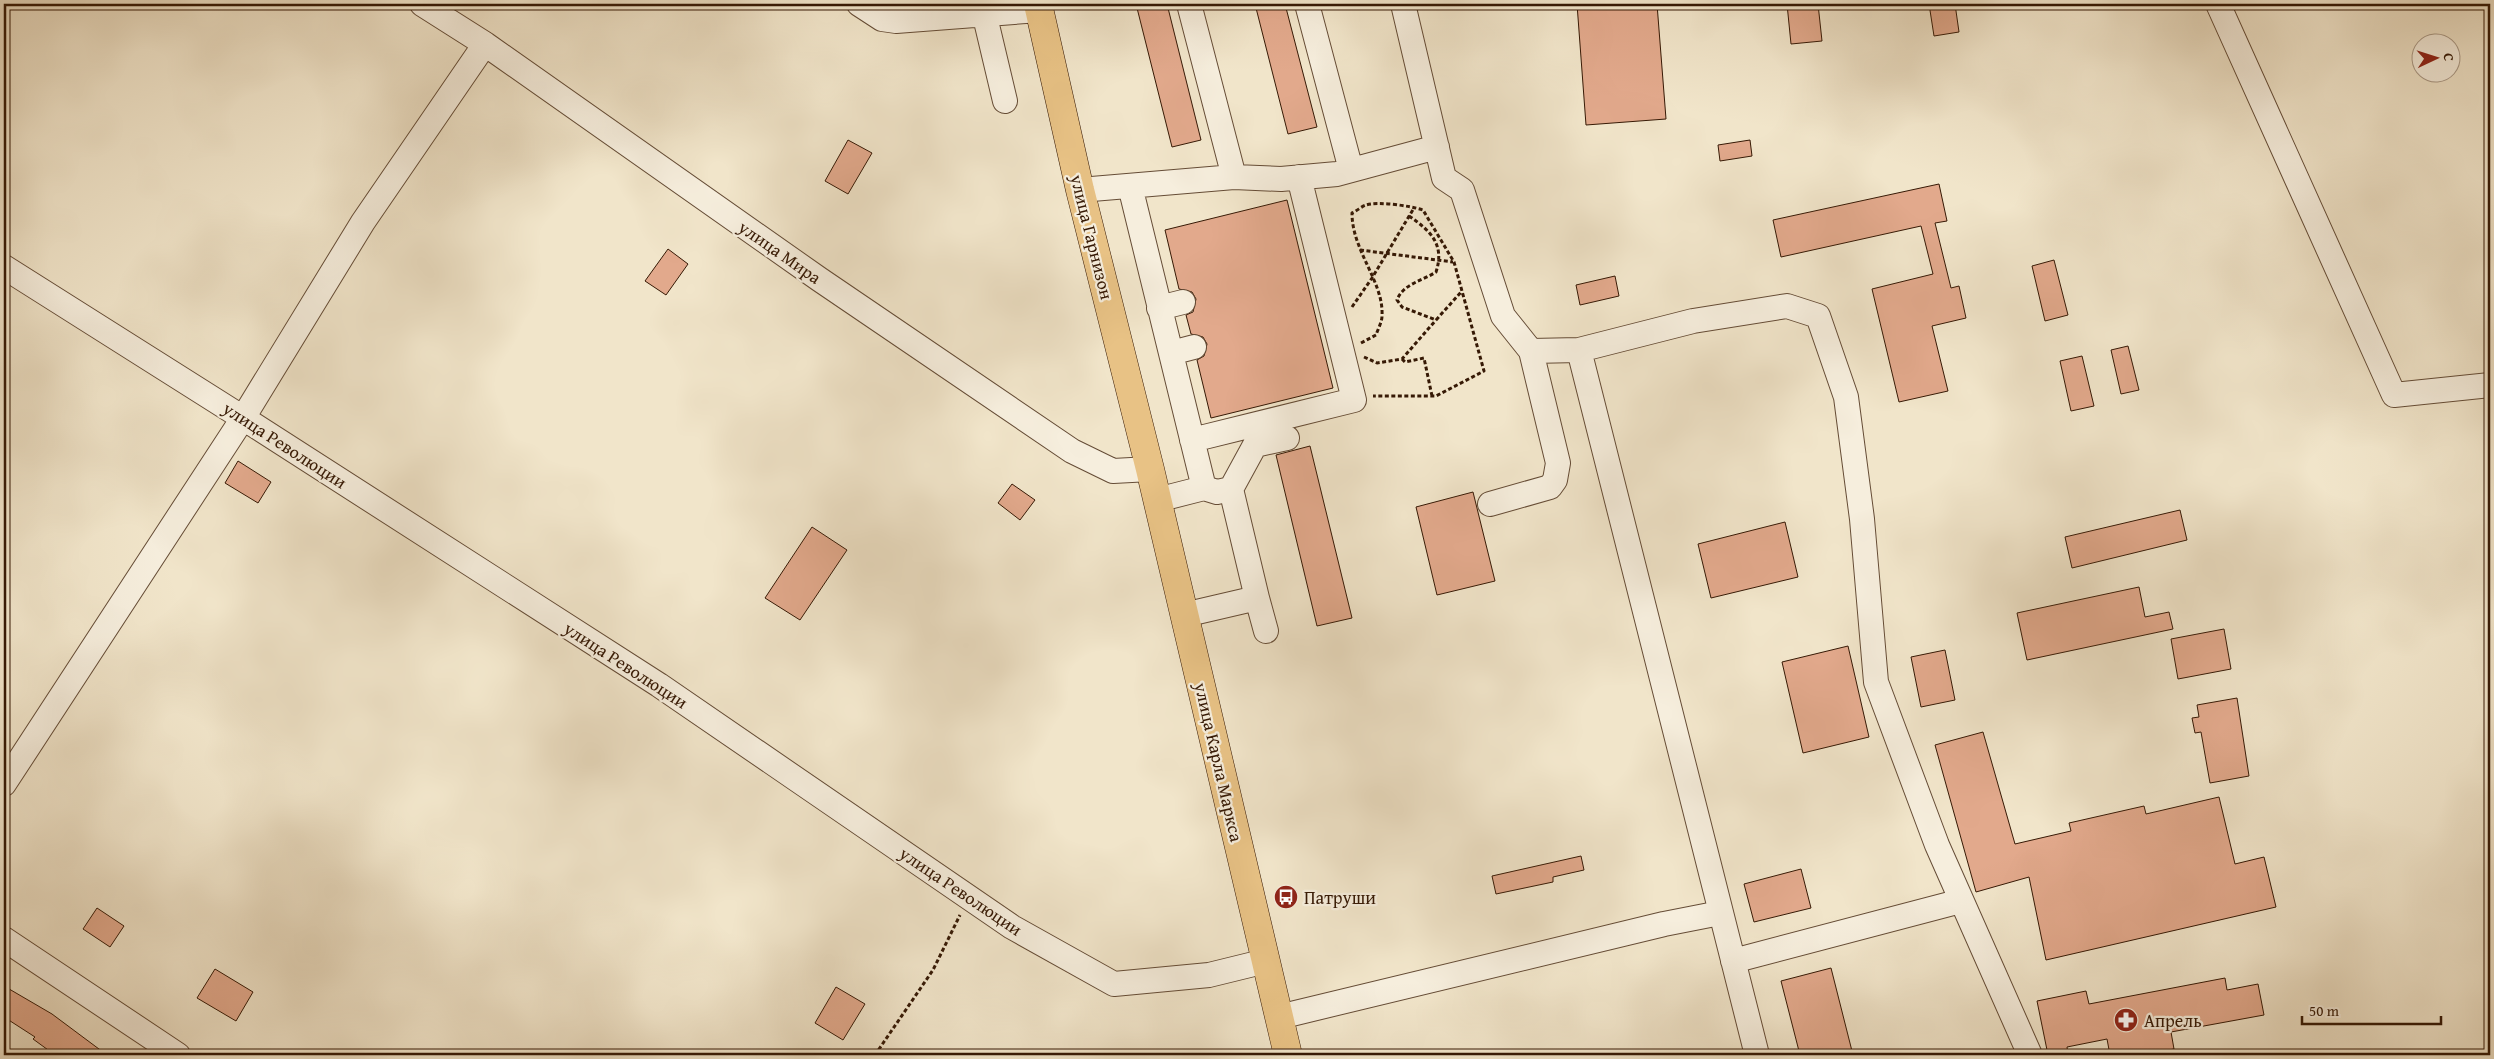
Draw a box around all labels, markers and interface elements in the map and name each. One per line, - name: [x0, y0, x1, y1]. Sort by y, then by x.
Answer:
- north arrow: [2412, 32, 2462, 82]
- text: С: [2439, 52, 2459, 62]
- street label: улица Гарнизон: [1063, 171, 1121, 302]
- street label: улица Мира: [732, 213, 827, 291]
- street label: улица Революции: [217, 394, 353, 495]
- street label: улица Революции: [558, 614, 694, 715]
- street label: улица Карла Маркса: [1187, 679, 1251, 845]
- street label: улица Революции: [893, 839, 1028, 942]
- bus stop icon: Патруши: [1273, 884, 1299, 910]
- place label: Патруши: [1304, 884, 1376, 911]
- scale bar: [2302, 994, 2440, 1026]
- text: 50 m: [2309, 1000, 2340, 1021]
- pharmacy icon: Апрель: [2113, 1007, 2139, 1033]
- place label: Апрель: [2144, 1007, 2202, 1034]

